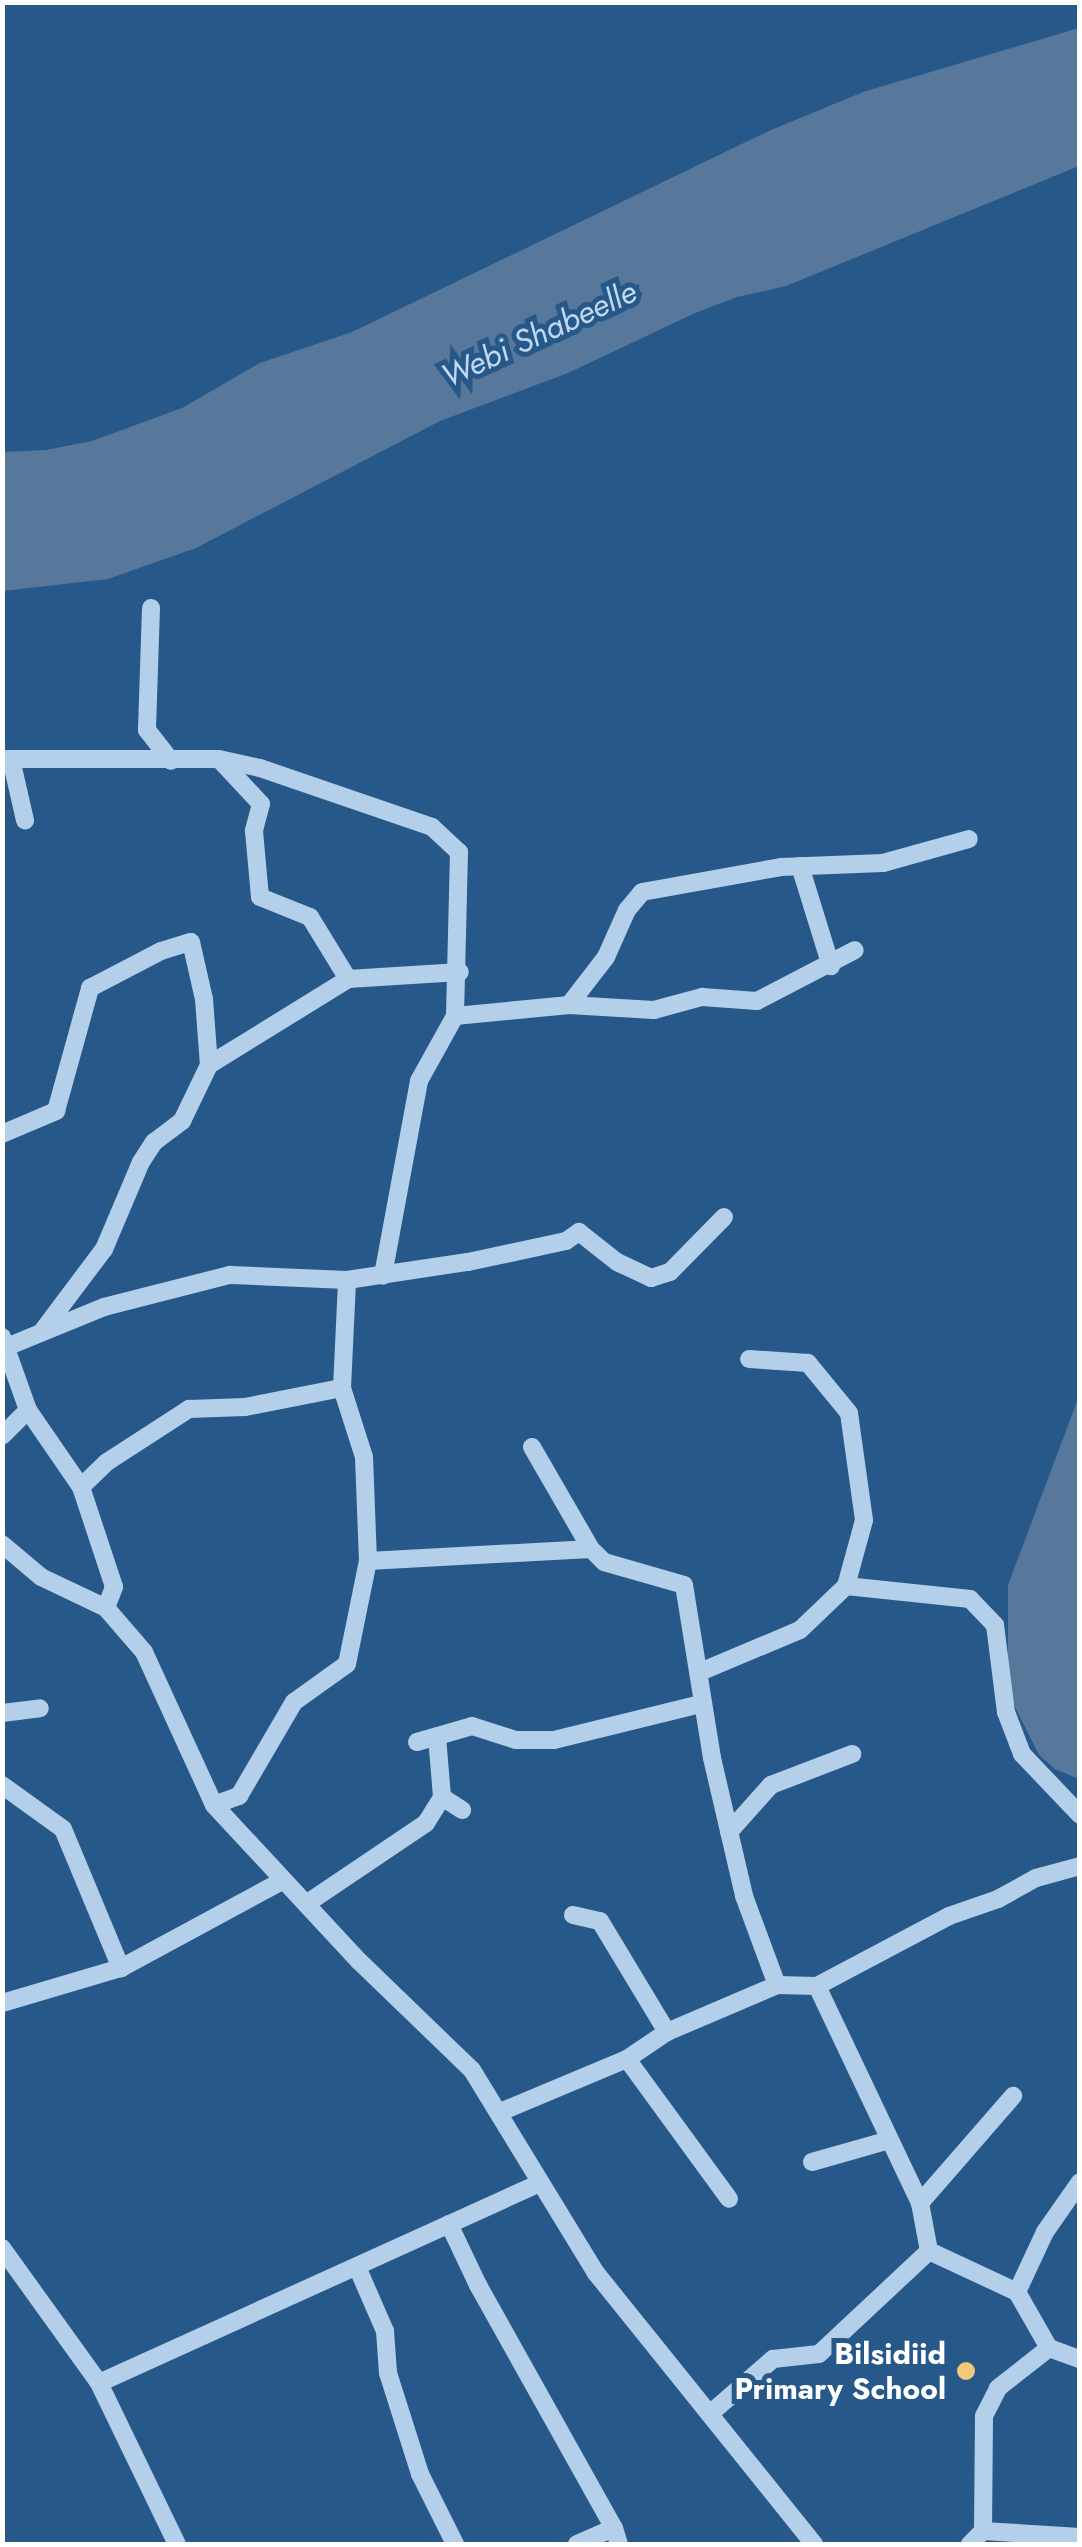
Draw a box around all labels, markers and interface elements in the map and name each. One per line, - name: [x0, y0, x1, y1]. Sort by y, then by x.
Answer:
- water label: Webi Shabeelle: [435, 272, 643, 396]
- place label: Bilsidiid Primary School: [735, 2336, 946, 2406]
- marker: Bilsidiid Primary School: [955, 2360, 977, 2382]

